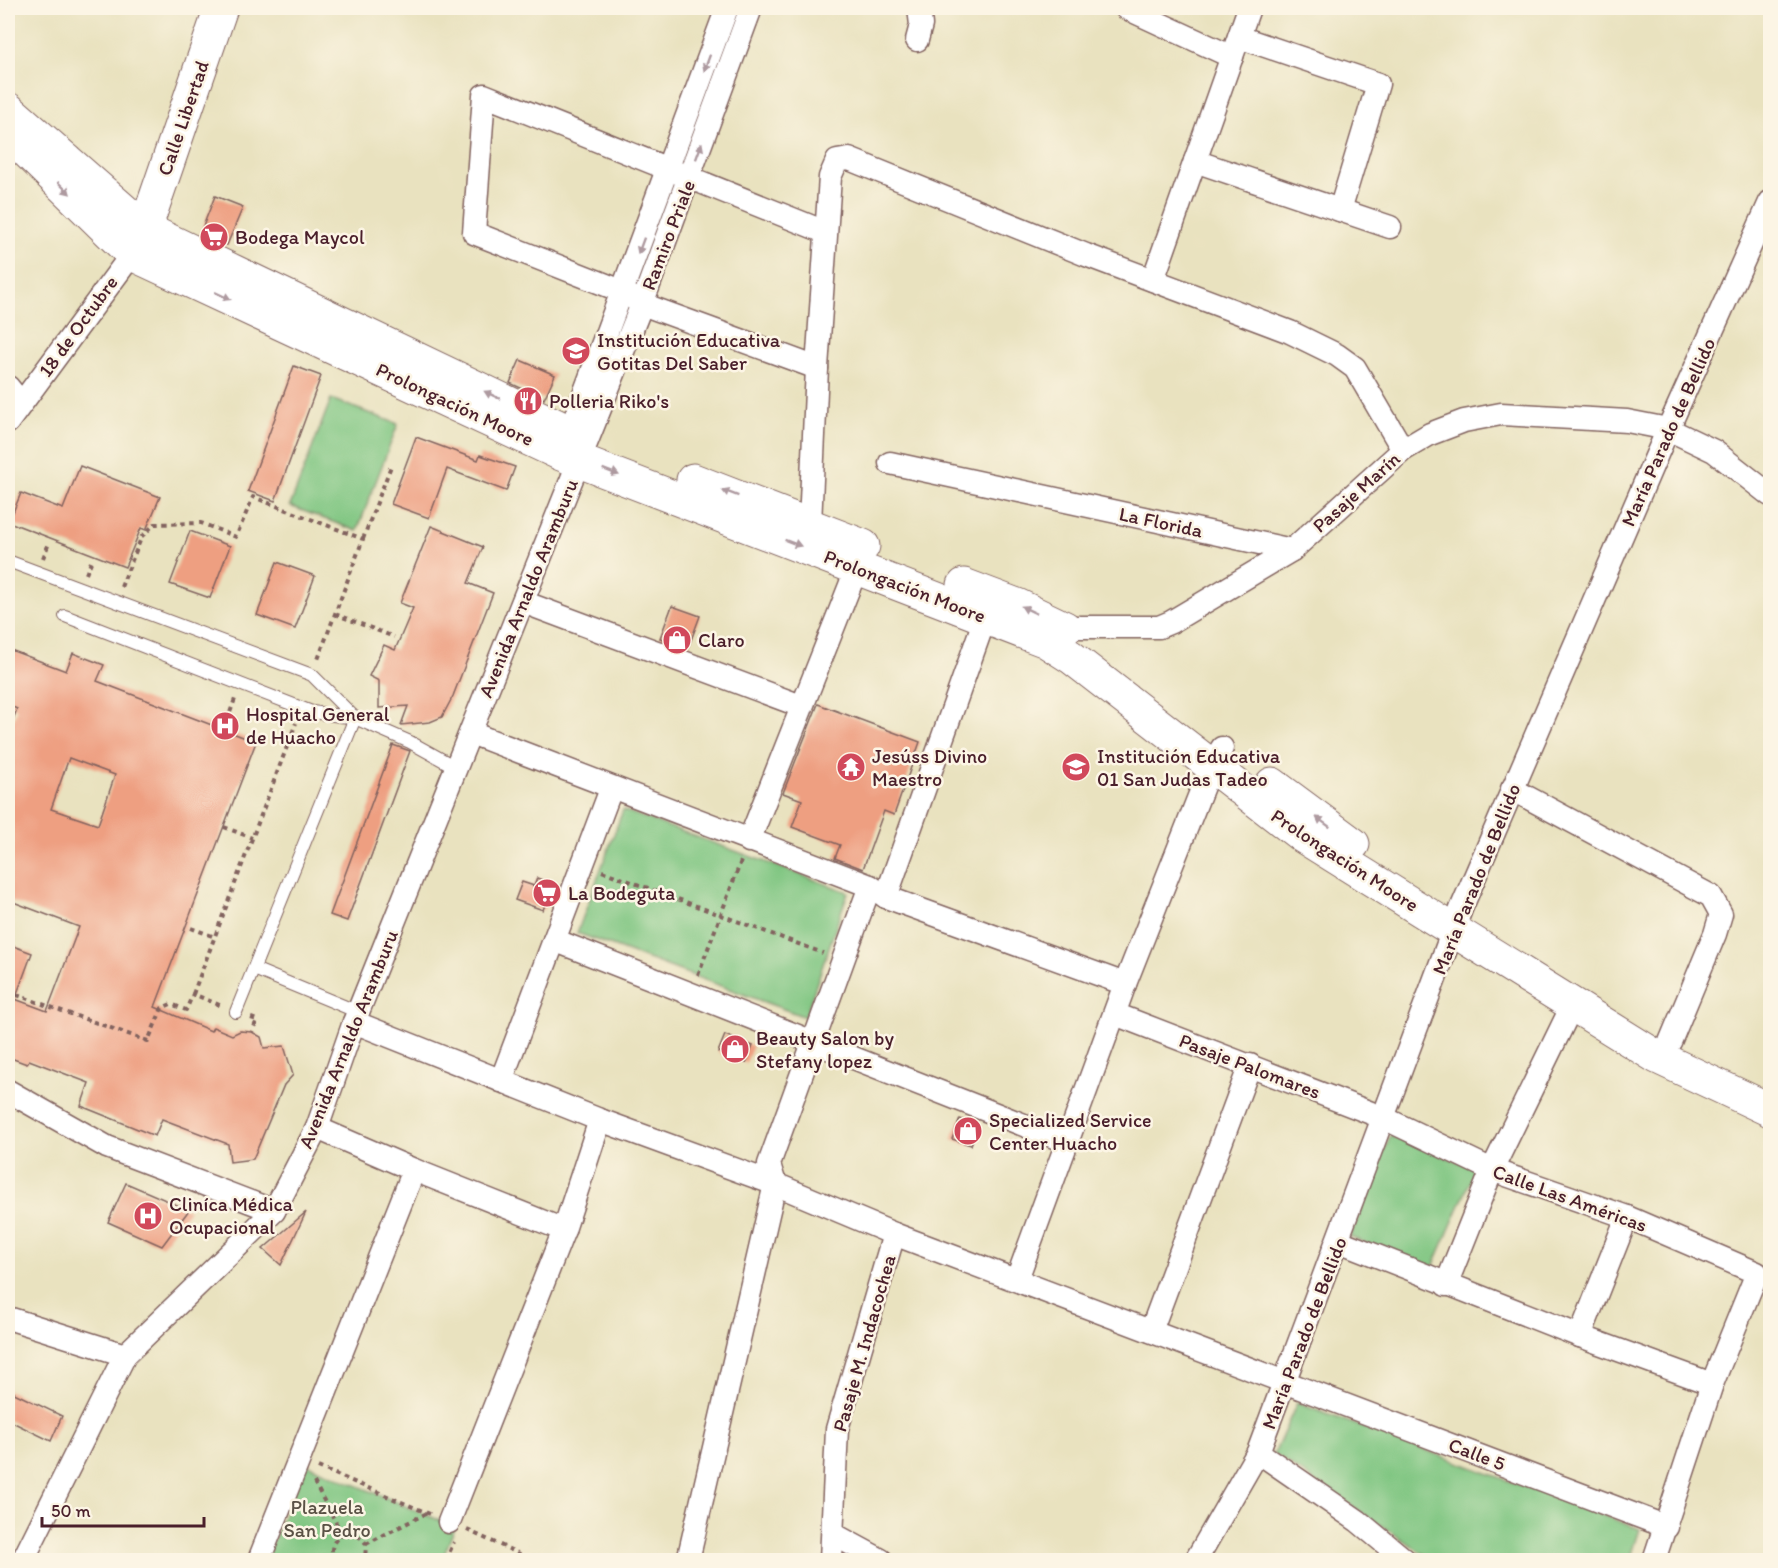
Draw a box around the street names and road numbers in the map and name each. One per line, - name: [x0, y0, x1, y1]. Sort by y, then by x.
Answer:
- street label: Calle Libertad: [152, 57, 214, 179]
- street label: Ramiro Priale: [636, 176, 700, 294]
- street label: 18 de Octubre: [33, 271, 123, 381]
- street label: María Parado de Bellido: [1616, 334, 1720, 530]
- street label: Prolongación Moore: [372, 357, 538, 451]
- street label: Pasaje Marín: [1307, 446, 1405, 538]
- street label: Avenida Arnaldo Aramburu: [473, 475, 583, 701]
- street label: La Florida: [1117, 501, 1206, 543]
- street label: Prolongación Moore: [821, 544, 989, 628]
- street label: María Parado de Bellido: [1427, 780, 1525, 978]
- street label: Prolongación Moore: [1267, 803, 1423, 917]
- street label: Avenida Arnaldo Aramburu: [293, 926, 403, 1152]
- street label: Pasaje Palomares: [1176, 1028, 1324, 1104]
- street label: Calle Las Américas: [1490, 1159, 1651, 1237]
- street label: María Parado de Bellido: [1256, 1233, 1352, 1433]
- street label: Pasaje M. Indacochea: [827, 1251, 901, 1434]
- street label: Calle 5: [1445, 1432, 1509, 1476]

